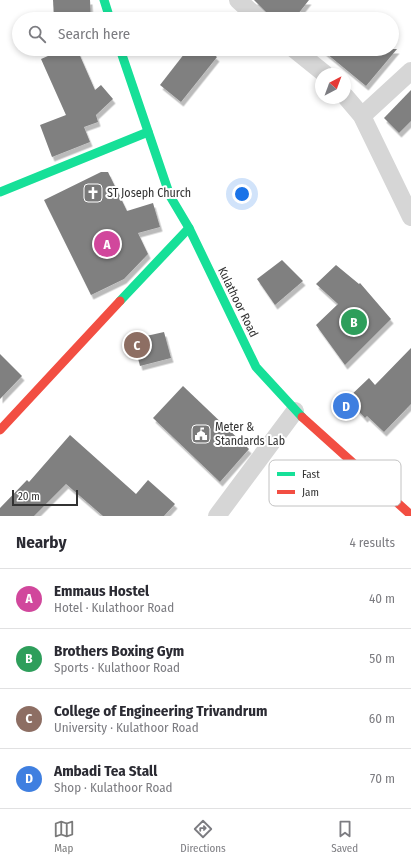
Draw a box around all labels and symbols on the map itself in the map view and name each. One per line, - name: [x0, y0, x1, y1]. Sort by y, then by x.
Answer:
- north arrow: [315, 68, 351, 104]
- church icon: ST Joseph Church: [82, 182, 104, 204]
- your location: [232, 184, 252, 204]
- place label: ST Joseph Church: [107, 186, 191, 200]
- pin: A: [94, 229, 120, 259]
- street label: Kulathoor Road: [215, 265, 261, 339]
- pin: B: [341, 307, 367, 337]
- pin: C: [124, 330, 150, 360]
- pin: D: [333, 391, 359, 421]
- place label: Meter & Standards Lab: [215, 420, 285, 448]
- public building icon: Meter & Standards Lab: [190, 423, 212, 445]
- legend: [269, 460, 401, 506]
- text: Fast: [302, 468, 320, 481]
- text: Jam: [302, 486, 319, 499]
- scale bar: [12, 488, 78, 507]

